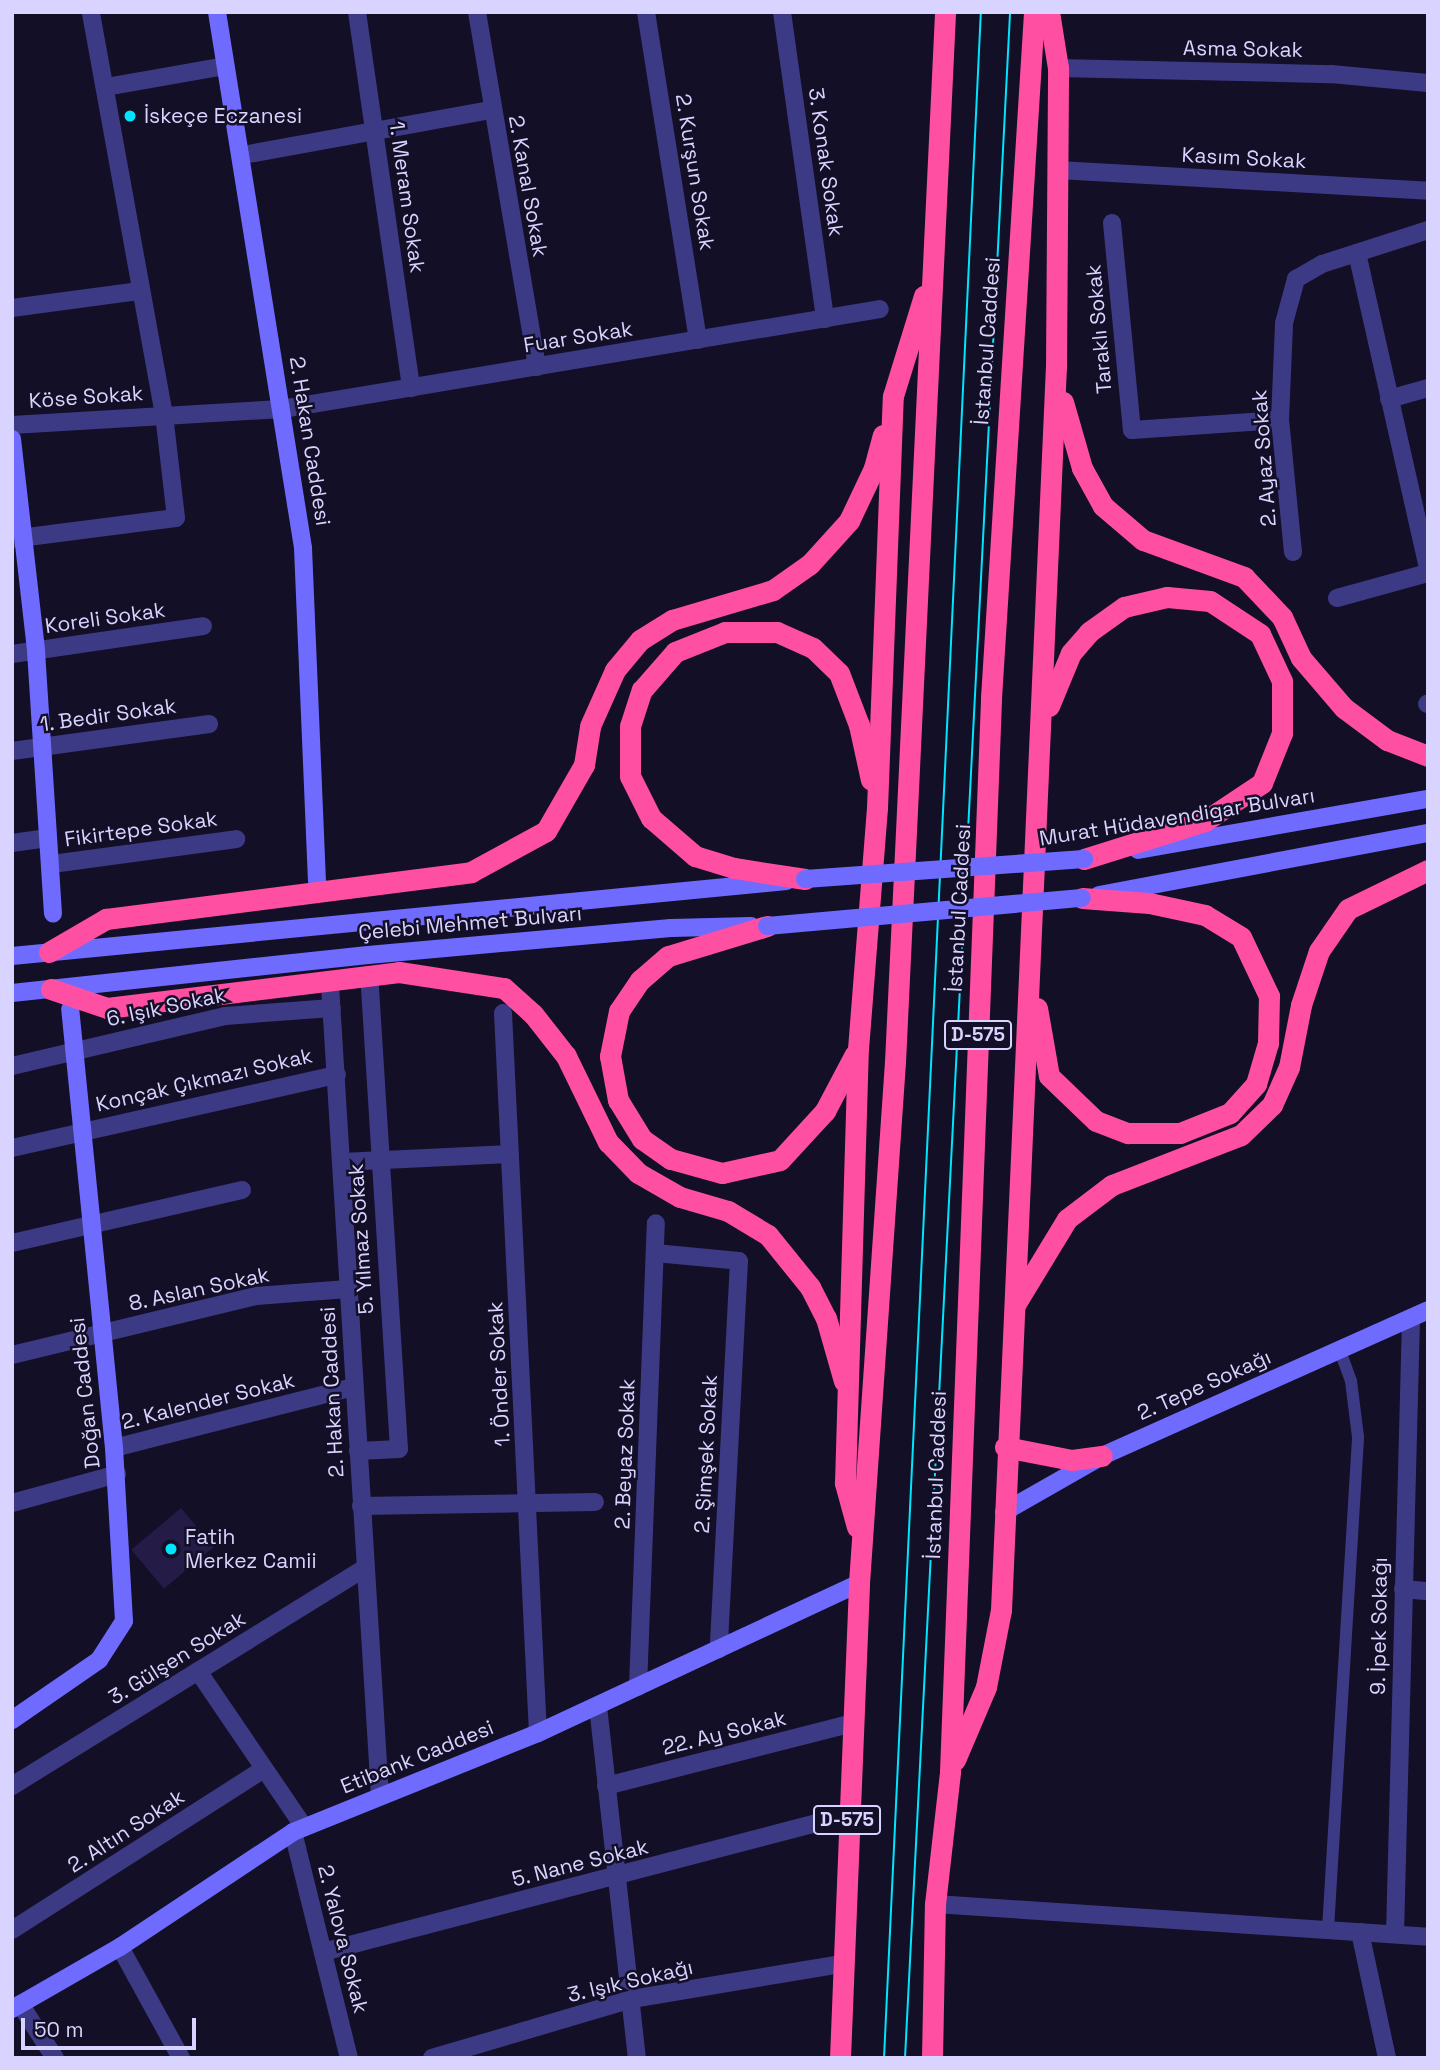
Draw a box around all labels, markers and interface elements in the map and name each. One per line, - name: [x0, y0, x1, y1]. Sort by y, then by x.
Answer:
- street label: Asma Sokak: [1183, 35, 1303, 63]
- street label: 3. Konak Sokak: [803, 86, 849, 238]
- street label: 2. Kurşun Sokak: [670, 92, 720, 252]
- place label: İskeçe Eczanesi: [144, 103, 302, 129]
- marker: İskeçe Eczanesi: [122, 108, 138, 124]
- street label: 2. Kanal Sokak: [503, 113, 553, 259]
- street label: 1. Meram Sokak: [384, 119, 430, 275]
- street label: Kasım Sokak: [1181, 142, 1307, 174]
- street label: İstanbul Caddesi: [969, 256, 1005, 426]
- street label: Taraklı Sokak: [1081, 263, 1117, 395]
- street label: Fuar Sokak: [522, 316, 634, 358]
- street label: 2. Hakan Caddesi: [284, 354, 336, 528]
- street label: Köse Sokak: [28, 380, 144, 414]
- street label: 2. Ayaz Sokak: [1247, 388, 1281, 528]
- street label: Koreli Sokak: [43, 597, 167, 639]
- street label: 1. Bedir Sokak: [38, 693, 178, 737]
- street label: Murat Hüdavendigar Bulvarı: [1038, 783, 1316, 851]
- street label: Fikirtepe Sokak: [63, 806, 219, 852]
- street label: İstanbul Caddesi: [942, 823, 976, 993]
- street label: Çelebi Mehmet Bulvarı: [357, 901, 583, 945]
- street label: 6. Işık Sokak: [104, 982, 228, 1032]
- road number: D-575: [943, 1020, 1013, 1050]
- street label: Konçak Çıkmazı Sokak: [93, 1043, 315, 1117]
- street label: 5. Yılmaz Sokak: [343, 1162, 379, 1316]
- street label: 8. Aslan Sokak: [126, 1262, 272, 1316]
- street label: 1. Önder Sokak: [483, 1300, 515, 1448]
- street label: 2. Hakan Caddesi: [315, 1306, 349, 1478]
- street label: Doğan Caddesi: [65, 1316, 105, 1470]
- street label: 2. Tepe Sokağı: [1133, 1344, 1275, 1426]
- street label: 2. Kalender Sokak: [118, 1367, 298, 1435]
- street label: 2. Şimşek Sokak: [689, 1373, 723, 1535]
- street label: 2. Beyaz Sokak: [610, 1378, 640, 1530]
- street label: İstanbul Caddesi: [920, 1390, 952, 1560]
- place label: Fatih Merkez Camii: [185, 1524, 317, 1574]
- marker: Fatih Merkez Camii: [163, 1541, 179, 1557]
- street label: 9. İpek Sokağı: [1365, 1557, 1393, 1695]
- street label: 3. Gülşen Sokak: [104, 1606, 250, 1710]
- street label: 22. Ay Sokak: [659, 1705, 789, 1761]
- street label: Etibank Caddesi: [337, 1715, 497, 1799]
- street label: 2. Altın Sokak: [62, 1784, 190, 1878]
- road number: D-575: [812, 1804, 882, 1836]
- street label: 5. Nane Sokak: [509, 1834, 651, 1892]
- street label: 2. Yalova Sokak: [312, 1862, 374, 2016]
- street label: 3. Işık Sokağı: [564, 1954, 696, 2008]
- scale bar: [24, 2004, 200, 2048]
- text: 50 m: [34, 2016, 84, 2043]

